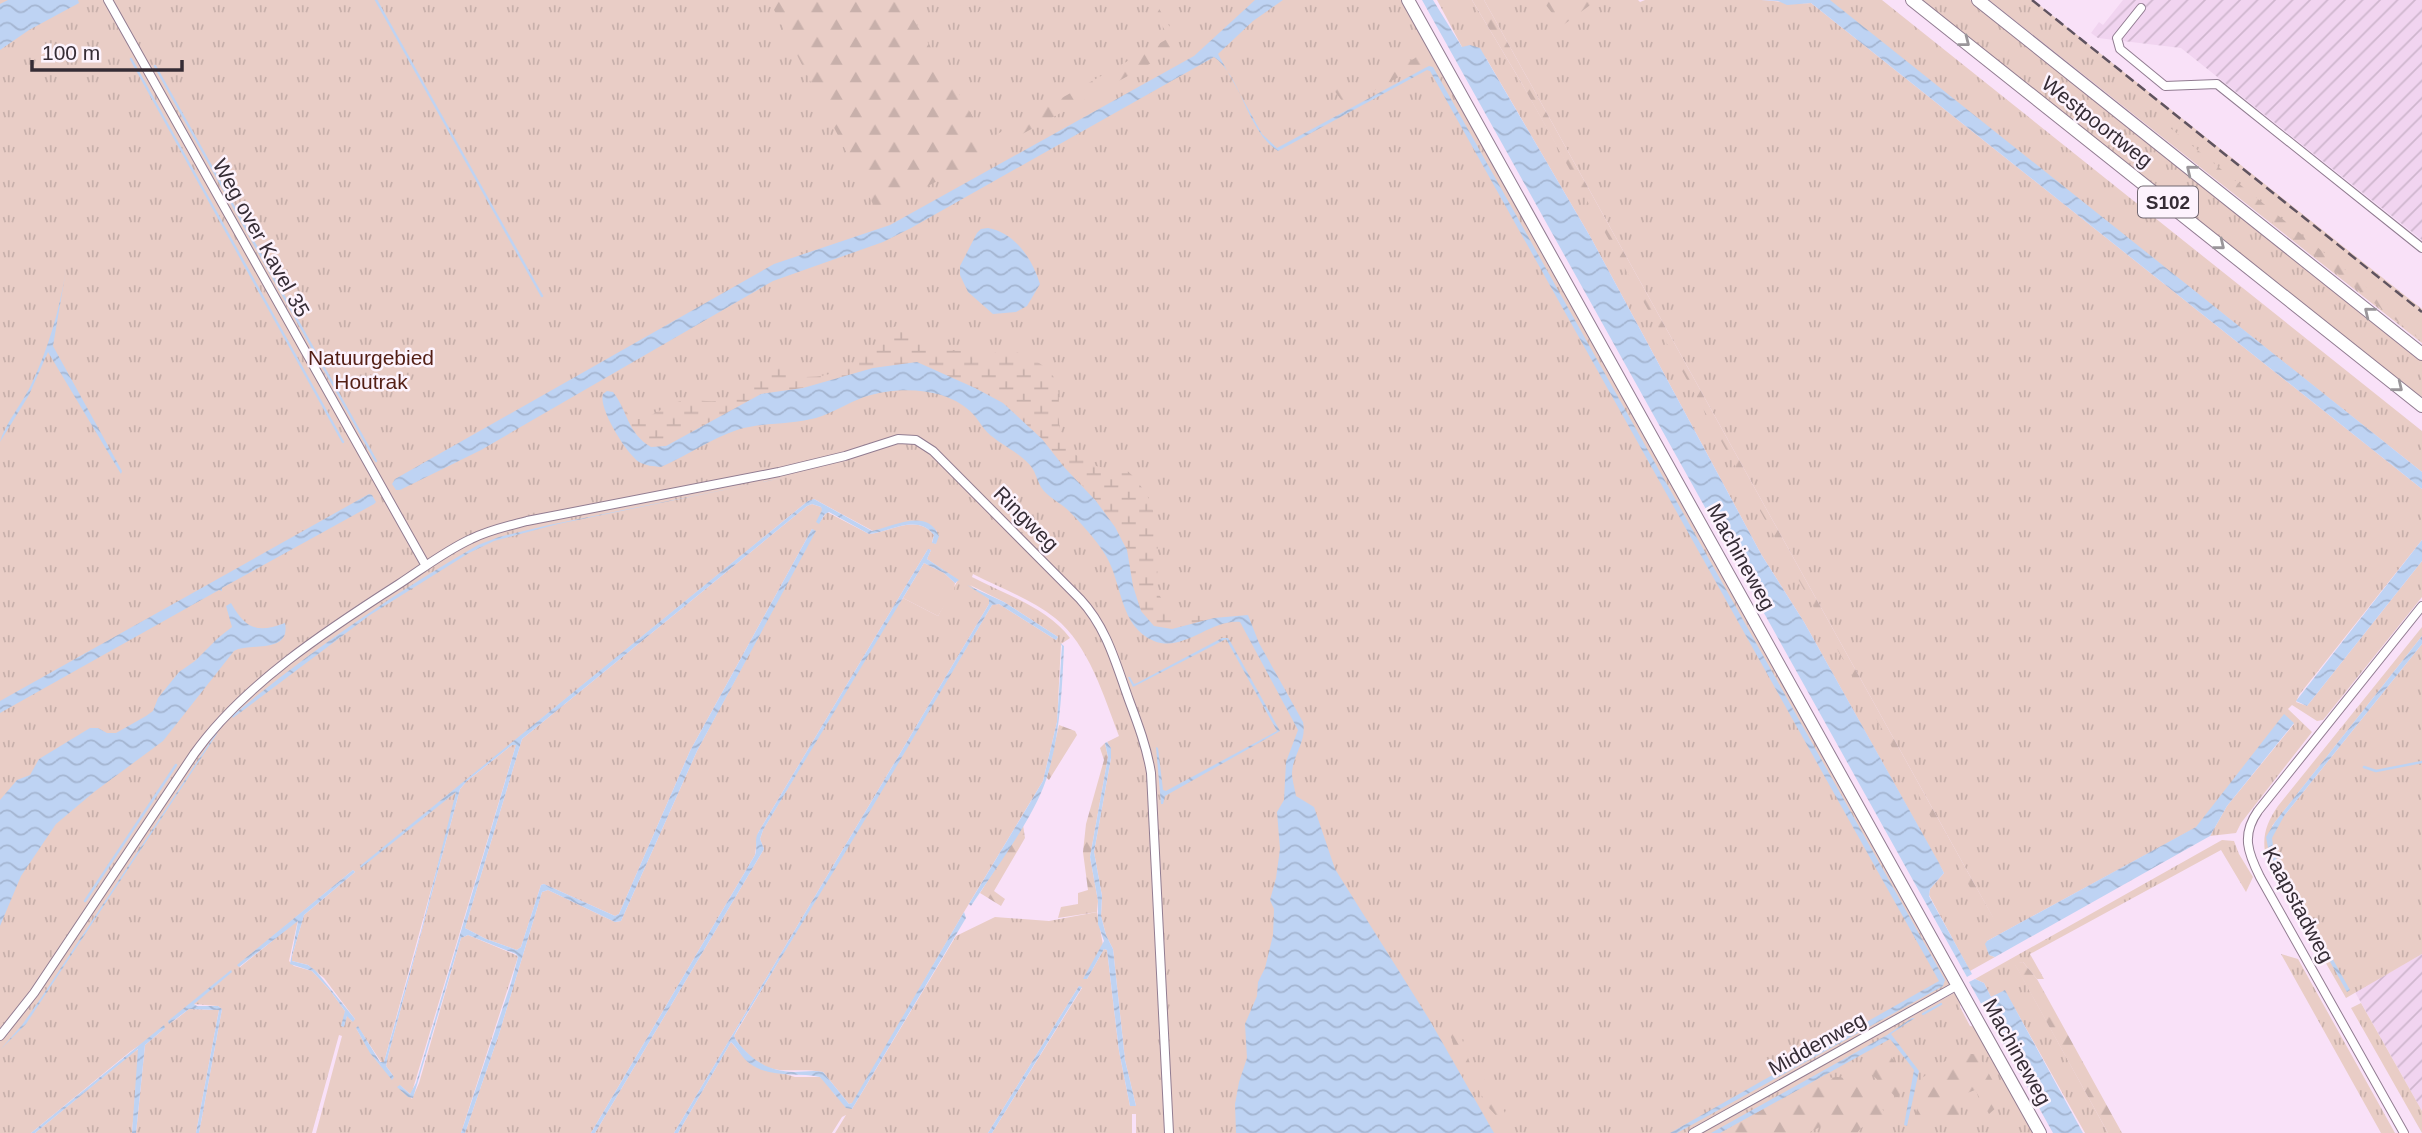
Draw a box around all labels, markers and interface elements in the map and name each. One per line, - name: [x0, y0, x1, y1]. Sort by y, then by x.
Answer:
- scale bar: [32, 28, 182, 72]
- one-way arrow: [1958, 34, 1970, 47]
- text: 100 m: [42, 41, 100, 64]
- street label: Westpoortweg: [2037, 71, 2157, 172]
- street label: Weg over Kavel 35: [208, 155, 314, 321]
- one-way arrow: [2186, 165, 2198, 178]
- road number: S102: [2138, 186, 2198, 218]
- one-way arrow: [2213, 236, 2225, 249]
- one-way arrow: [2364, 307, 2376, 320]
- park label: Natuurgebied Houtrak: [308, 346, 434, 393]
- one-way arrow: [2389, 379, 2402, 391]
- street label: Ringweg: [989, 482, 1063, 556]
- street label: Machineweg: [1703, 500, 1780, 614]
- street label: Kaapstadweg: [2258, 843, 2338, 966]
- street label: Machineweg: [1979, 995, 2056, 1109]
- street label: Middenweg: [1764, 1007, 1869, 1080]

